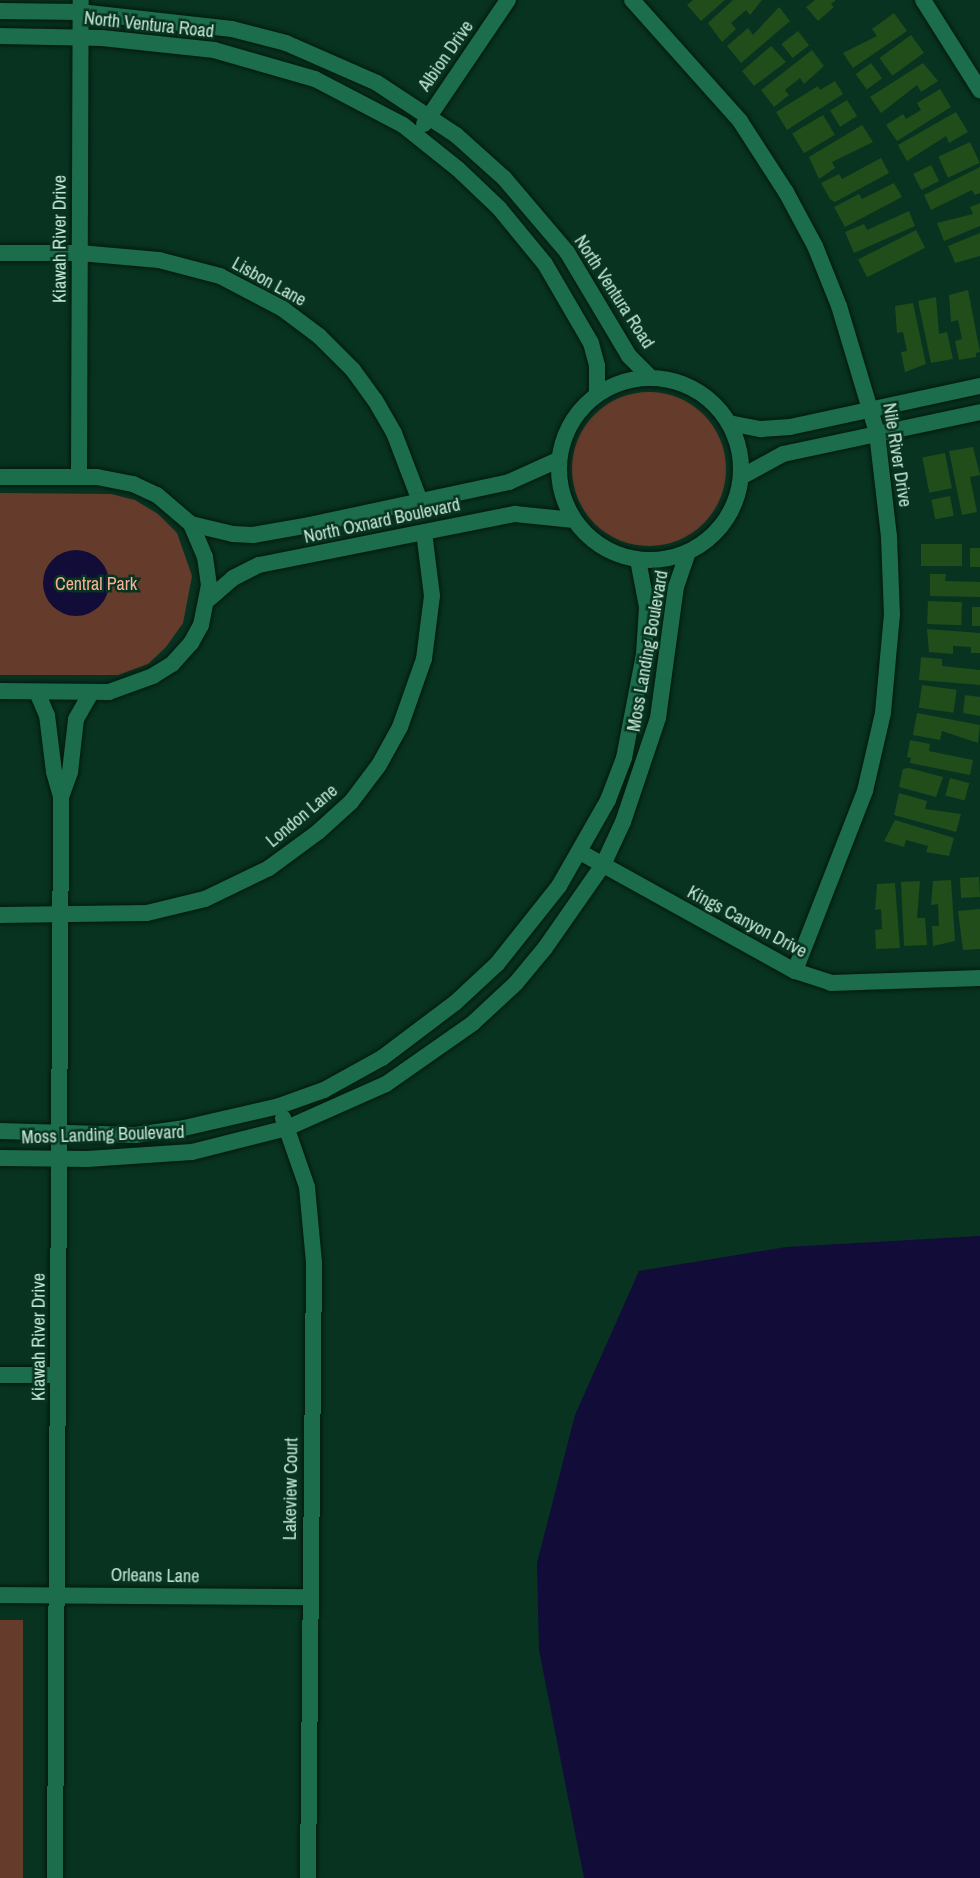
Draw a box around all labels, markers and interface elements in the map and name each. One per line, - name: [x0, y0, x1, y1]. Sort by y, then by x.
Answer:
- street label: North Ventura Road: [83, 7, 215, 43]
- street label: Albion Drive: [414, 17, 478, 95]
- street label: Kiawah River Drive: [49, 175, 71, 303]
- street label: North Ventura Road: [569, 231, 659, 353]
- street label: Lisbon Lane: [228, 253, 310, 311]
- street label: Nile River Drive: [878, 401, 916, 509]
- street label: North Oxnard Boulevard: [302, 494, 462, 548]
- street label: Moss Landing Boulevard: [623, 569, 673, 733]
- park label: Central Park: [55, 573, 137, 595]
- street label: London Lane: [262, 780, 342, 852]
- street label: Kings Canyon Drive: [684, 881, 810, 963]
- street label: Moss Landing Boulevard: [21, 1121, 185, 1149]
- street label: Kiawah River Drive: [28, 1273, 50, 1401]
- street label: Lakeview Court: [279, 1438, 303, 1540]
- street label: Orleans Lane: [111, 1564, 199, 1588]

